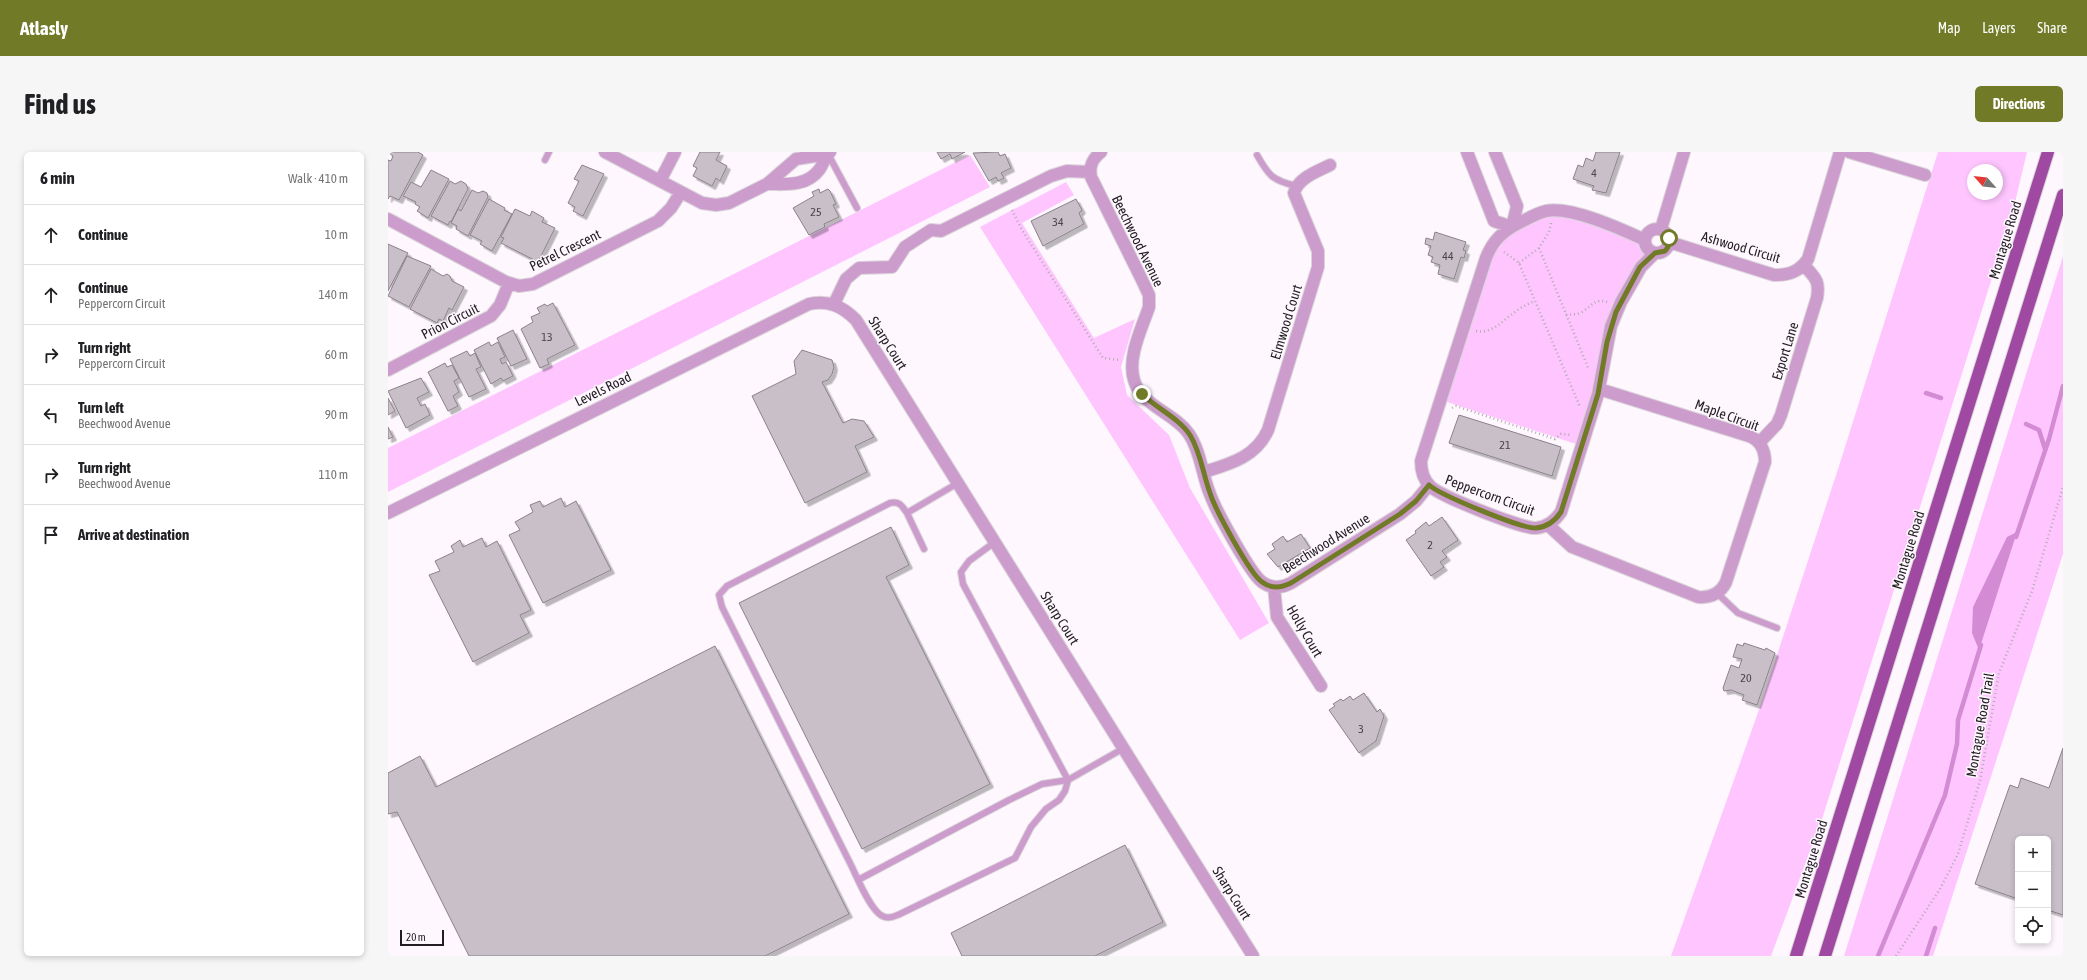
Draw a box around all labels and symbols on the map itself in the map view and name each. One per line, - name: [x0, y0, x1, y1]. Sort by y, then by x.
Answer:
- north arrow: [1967, 164, 2003, 200]
- house number: 4: [1591, 166, 1597, 180]
- street label: Beechwood Avenue: [1109, 193, 1167, 289]
- street label: Montague Road: [1985, 199, 2025, 281]
- house number: 25: [810, 205, 822, 219]
- house number: 34: [1052, 215, 1064, 229]
- street label: Petrel Crescent: [527, 226, 603, 274]
- street label: Ashwood Circuit: [1700, 228, 1782, 266]
- route start: [1660, 229, 1678, 247]
- house number: 44: [1442, 249, 1454, 263]
- street label: Elmwood Court: [1267, 283, 1305, 361]
- street label: Prion Circuit: [419, 300, 481, 342]
- street label: Sharp Court: [865, 314, 911, 372]
- street label: Export Lane: [1769, 320, 1801, 382]
- house number: 13: [541, 330, 553, 344]
- street label: Levels Road: [572, 368, 634, 410]
- route end: [1133, 385, 1151, 403]
- street label: Maple Circuit: [1693, 396, 1761, 434]
- house number: 21: [1499, 438, 1511, 452]
- street label: Peppercorn Circuit: [1443, 471, 1537, 519]
- street label: Montague Road: [1888, 509, 1928, 591]
- street label: Beechwood Avenue: [1279, 510, 1373, 576]
- house number: 2: [1427, 538, 1433, 552]
- street label: Sharp Court: [1037, 589, 1083, 647]
- street label: Holly Court: [1284, 602, 1326, 660]
- house number: 20: [1740, 671, 1752, 685]
- street label: Montague Road Trail: [1963, 671, 1997, 778]
- house number: 3: [1358, 722, 1364, 736]
- street label: Montague Road: [1791, 818, 1831, 900]
- street label: Sharp Court: [1209, 864, 1255, 922]
- scale bar: [400, 928, 444, 947]

